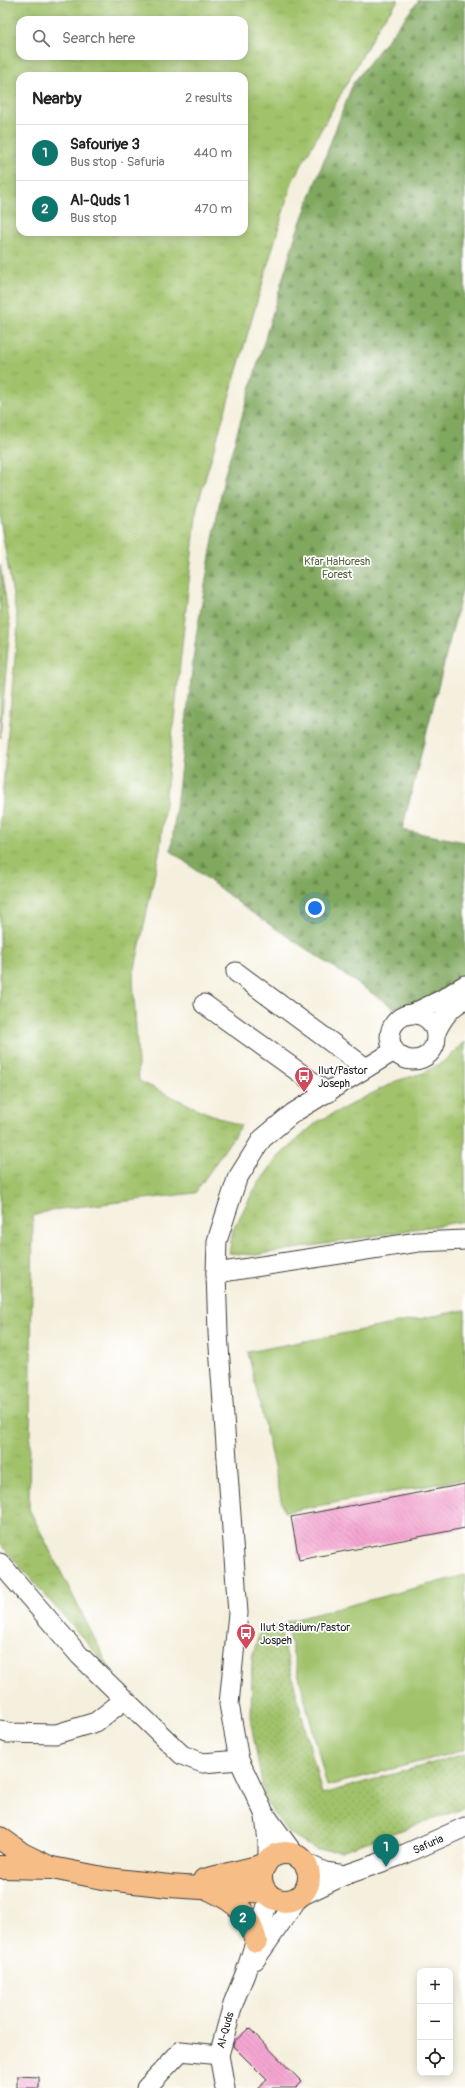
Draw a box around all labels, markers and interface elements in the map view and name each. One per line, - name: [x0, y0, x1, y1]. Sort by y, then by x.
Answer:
- search box: [16, 16, 248, 60]
- icon: search: [30, 27, 52, 49]
- text: Search here: [62, 29, 135, 48]
- text: Nearby: [32, 88, 81, 109]
- text: 2 results: [185, 90, 232, 106]
- text: Safouriye 3: [70, 135, 140, 154]
- text: 1: [42, 145, 48, 161]
- text: 440 m: [194, 145, 232, 161]
- text: Bus stop · Safuria: [70, 154, 165, 170]
- text: Al-Quds 1: [70, 191, 130, 210]
- text: 2: [41, 201, 49, 217]
- text: 470 m: [194, 201, 232, 217]
- text: Bus stop: [70, 210, 117, 226]
- park label: Kfar HaHoresh Forest: [304, 555, 370, 581]
- your location: [305, 898, 325, 918]
- place label: Ilut/Pastor Joseph: [318, 1064, 368, 1090]
- bus stop icon: Ilut/Pastor Joseph: [293, 1065, 315, 1093]
- place label: Ilut Stadium/Pastor Jospeh: [260, 1621, 350, 1647]
- bus stop icon: Ilut Stadium/Pastor Jospeh: [235, 1622, 257, 1650]
- street label: Safuria: [411, 1832, 446, 1857]
- pin: 1: [373, 1834, 399, 1867]
- pin: 2: [230, 1905, 256, 1938]
- map controls: [417, 1968, 453, 2076]
- button: +: [417, 1968, 453, 2004]
- button: −: [417, 2004, 453, 2040]
- street label: Al-Quds: [214, 2011, 237, 2050]
- button: locate: [417, 2040, 453, 2076]

